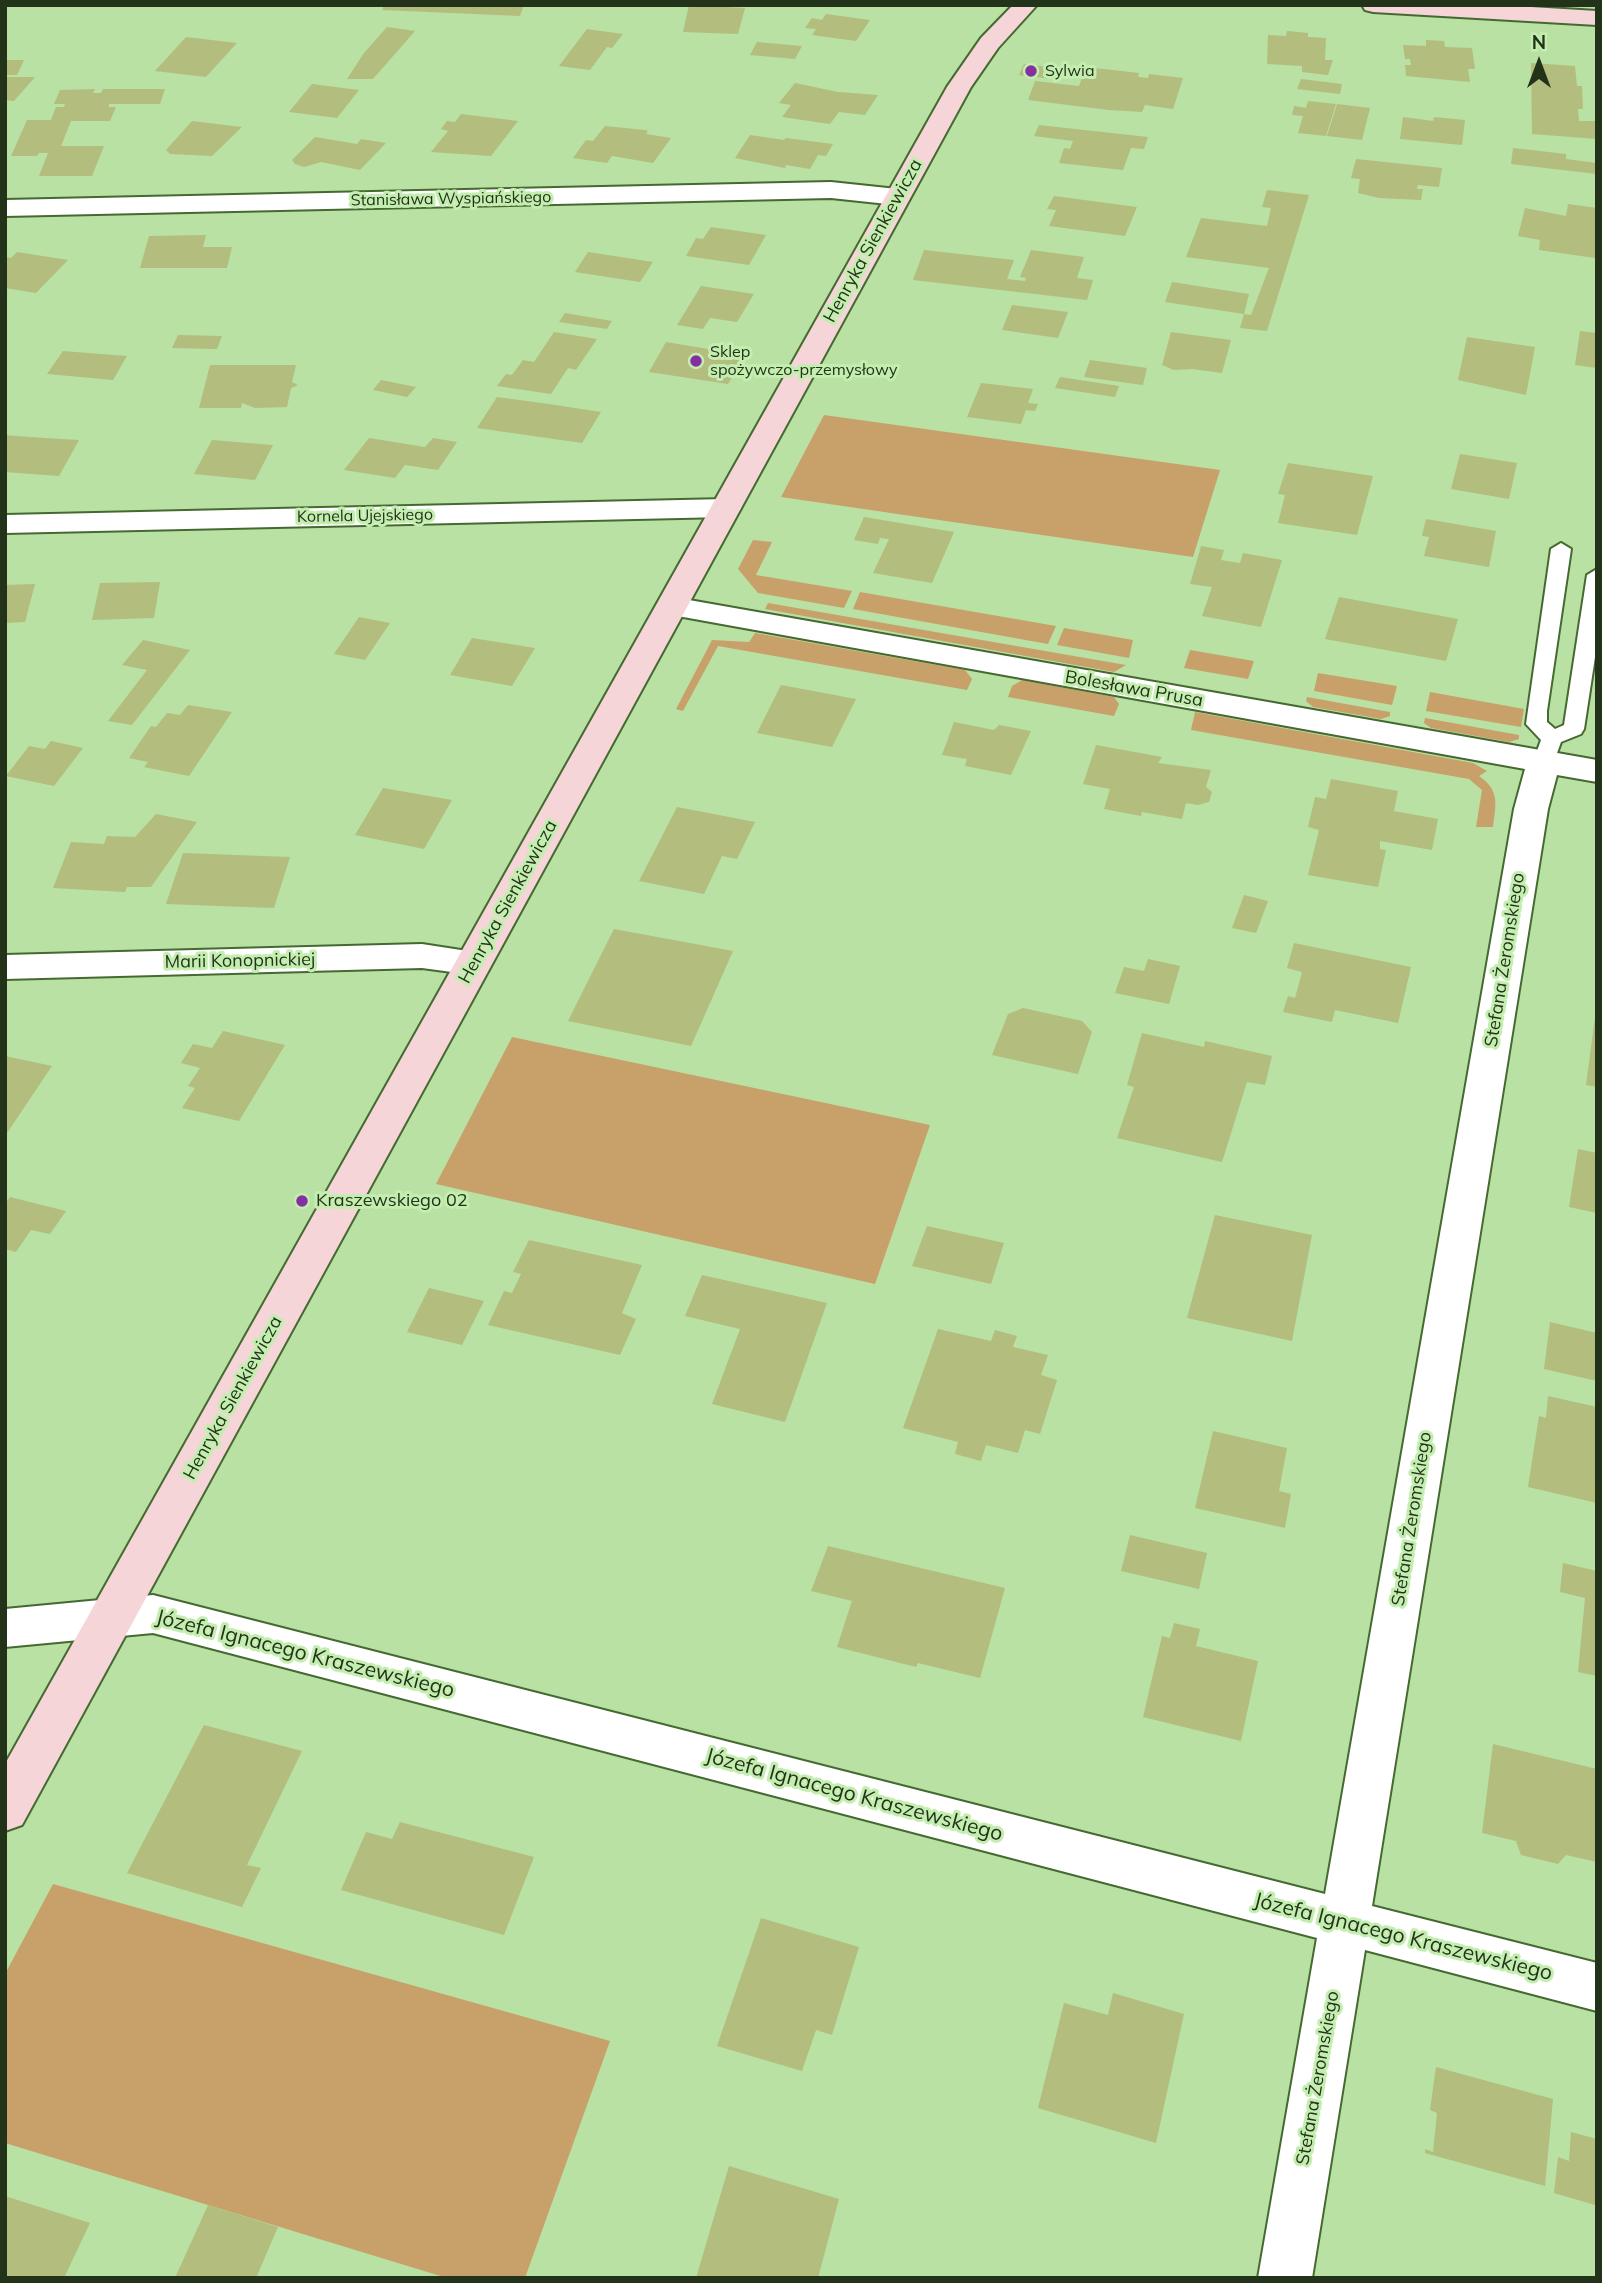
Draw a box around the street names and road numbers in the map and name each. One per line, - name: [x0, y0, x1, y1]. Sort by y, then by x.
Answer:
- street label: Henryka Sienkiewicza: [819, 156, 927, 326]
- street label: Stanisława Wyspiańskiego: [351, 188, 551, 210]
- street label: Kornela Ujejskiego: [297, 505, 433, 527]
- street label: Bolesława Prusa: [1063, 666, 1205, 712]
- street label: Henryka Sienkiewicza: [454, 817, 562, 987]
- street label: Stefana Żeromskiego: [1481, 871, 1529, 1049]
- street label: Marii Konopnickiej: [165, 949, 315, 973]
- street label: Henryka Sienkiewicza: [179, 1313, 287, 1483]
- street label: Stefana Żeromskiego: [1388, 1430, 1436, 1608]
- street label: Józefa Ignacego Kraszewskiego: [153, 1605, 457, 1703]
- street label: Józefa Ignacego Kraszewskiego: [703, 1743, 1005, 1847]
- street label: Józefa Ignacego Kraszewskiego: [1251, 1888, 1555, 1986]
- street label: Stefana Żeromskiego: [1292, 1989, 1344, 2167]

